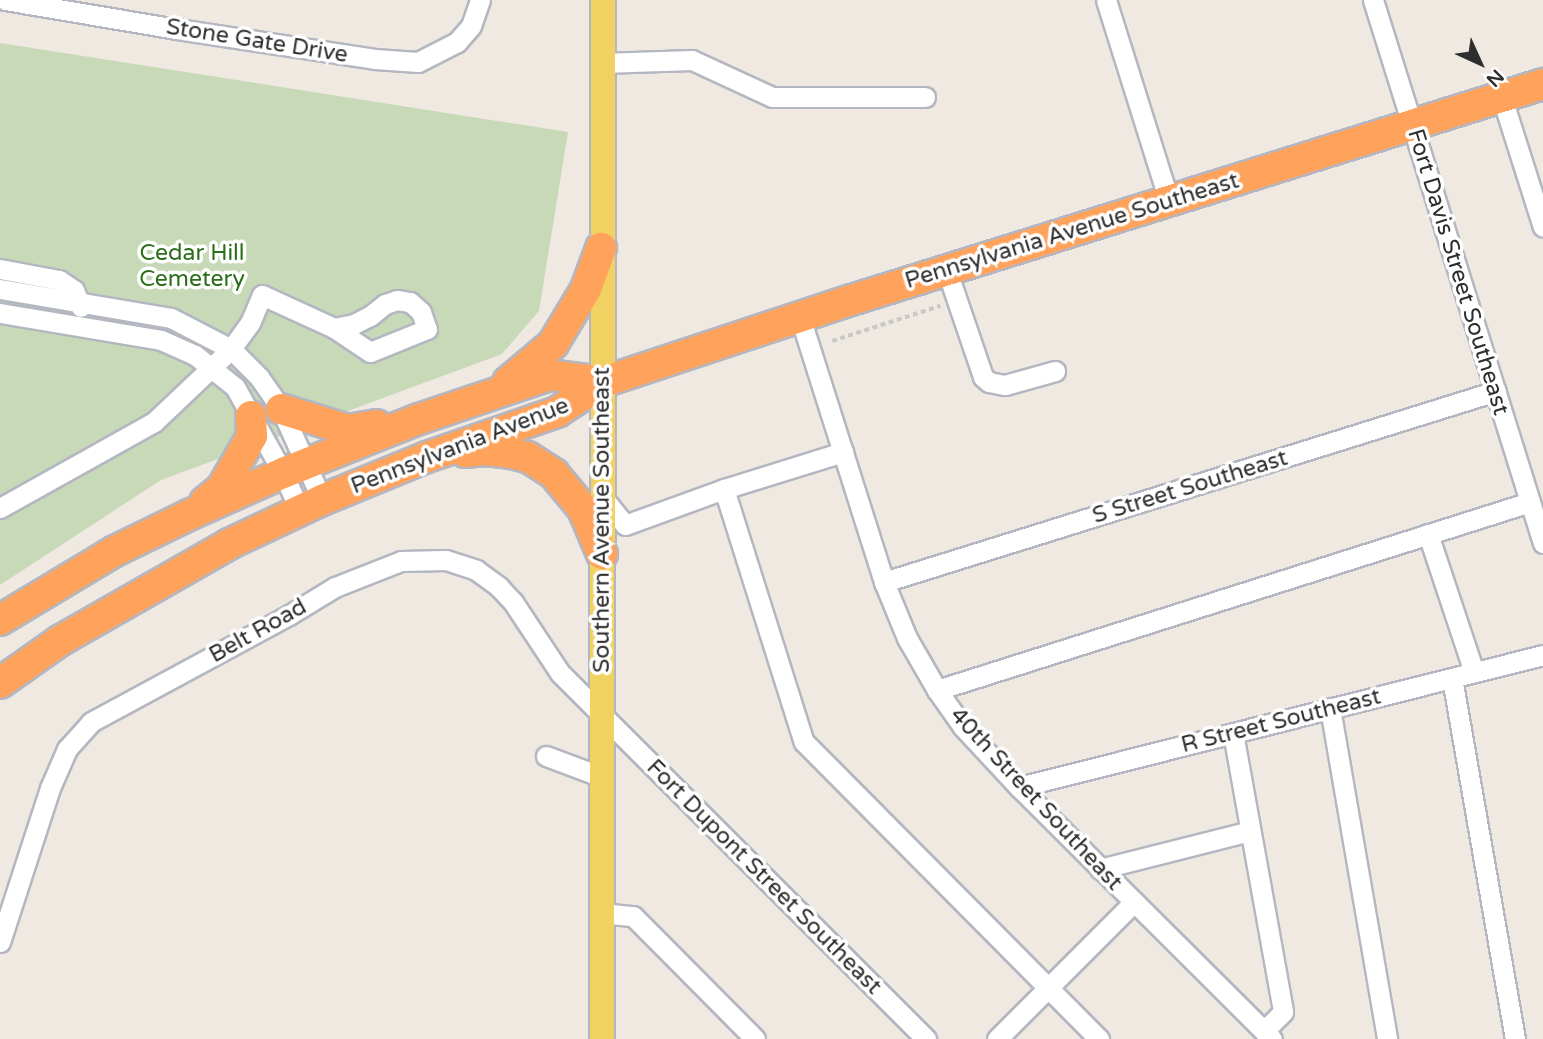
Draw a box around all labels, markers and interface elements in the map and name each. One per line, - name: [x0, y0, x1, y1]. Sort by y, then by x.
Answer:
- street label: Stone Gate Drive: [164, 13, 350, 69]
- north arrow: [1445, 28, 1515, 98]
- text: N: [1482, 65, 1508, 91]
- street label: Fort Davis Street Southeast: [1401, 126, 1515, 418]
- street label: Pennsylvania Avenue Southeast: [902, 167, 1242, 295]
- park label: Cedar Hill Cemetery: [139, 239, 245, 293]
- street label: Southern Avenue Southeast: [588, 367, 616, 673]
- street label: Pennsylvania Avenue: [347, 392, 573, 500]
- street label: S Street Southeast: [1089, 444, 1291, 530]
- street label: Belt Road: [204, 593, 312, 669]
- street label: R Street Southeast: [1178, 683, 1384, 759]
- street label: 40th Street Southeast: [944, 702, 1128, 896]
- street label: Fort Dupont Street Southeast: [641, 754, 887, 1000]

